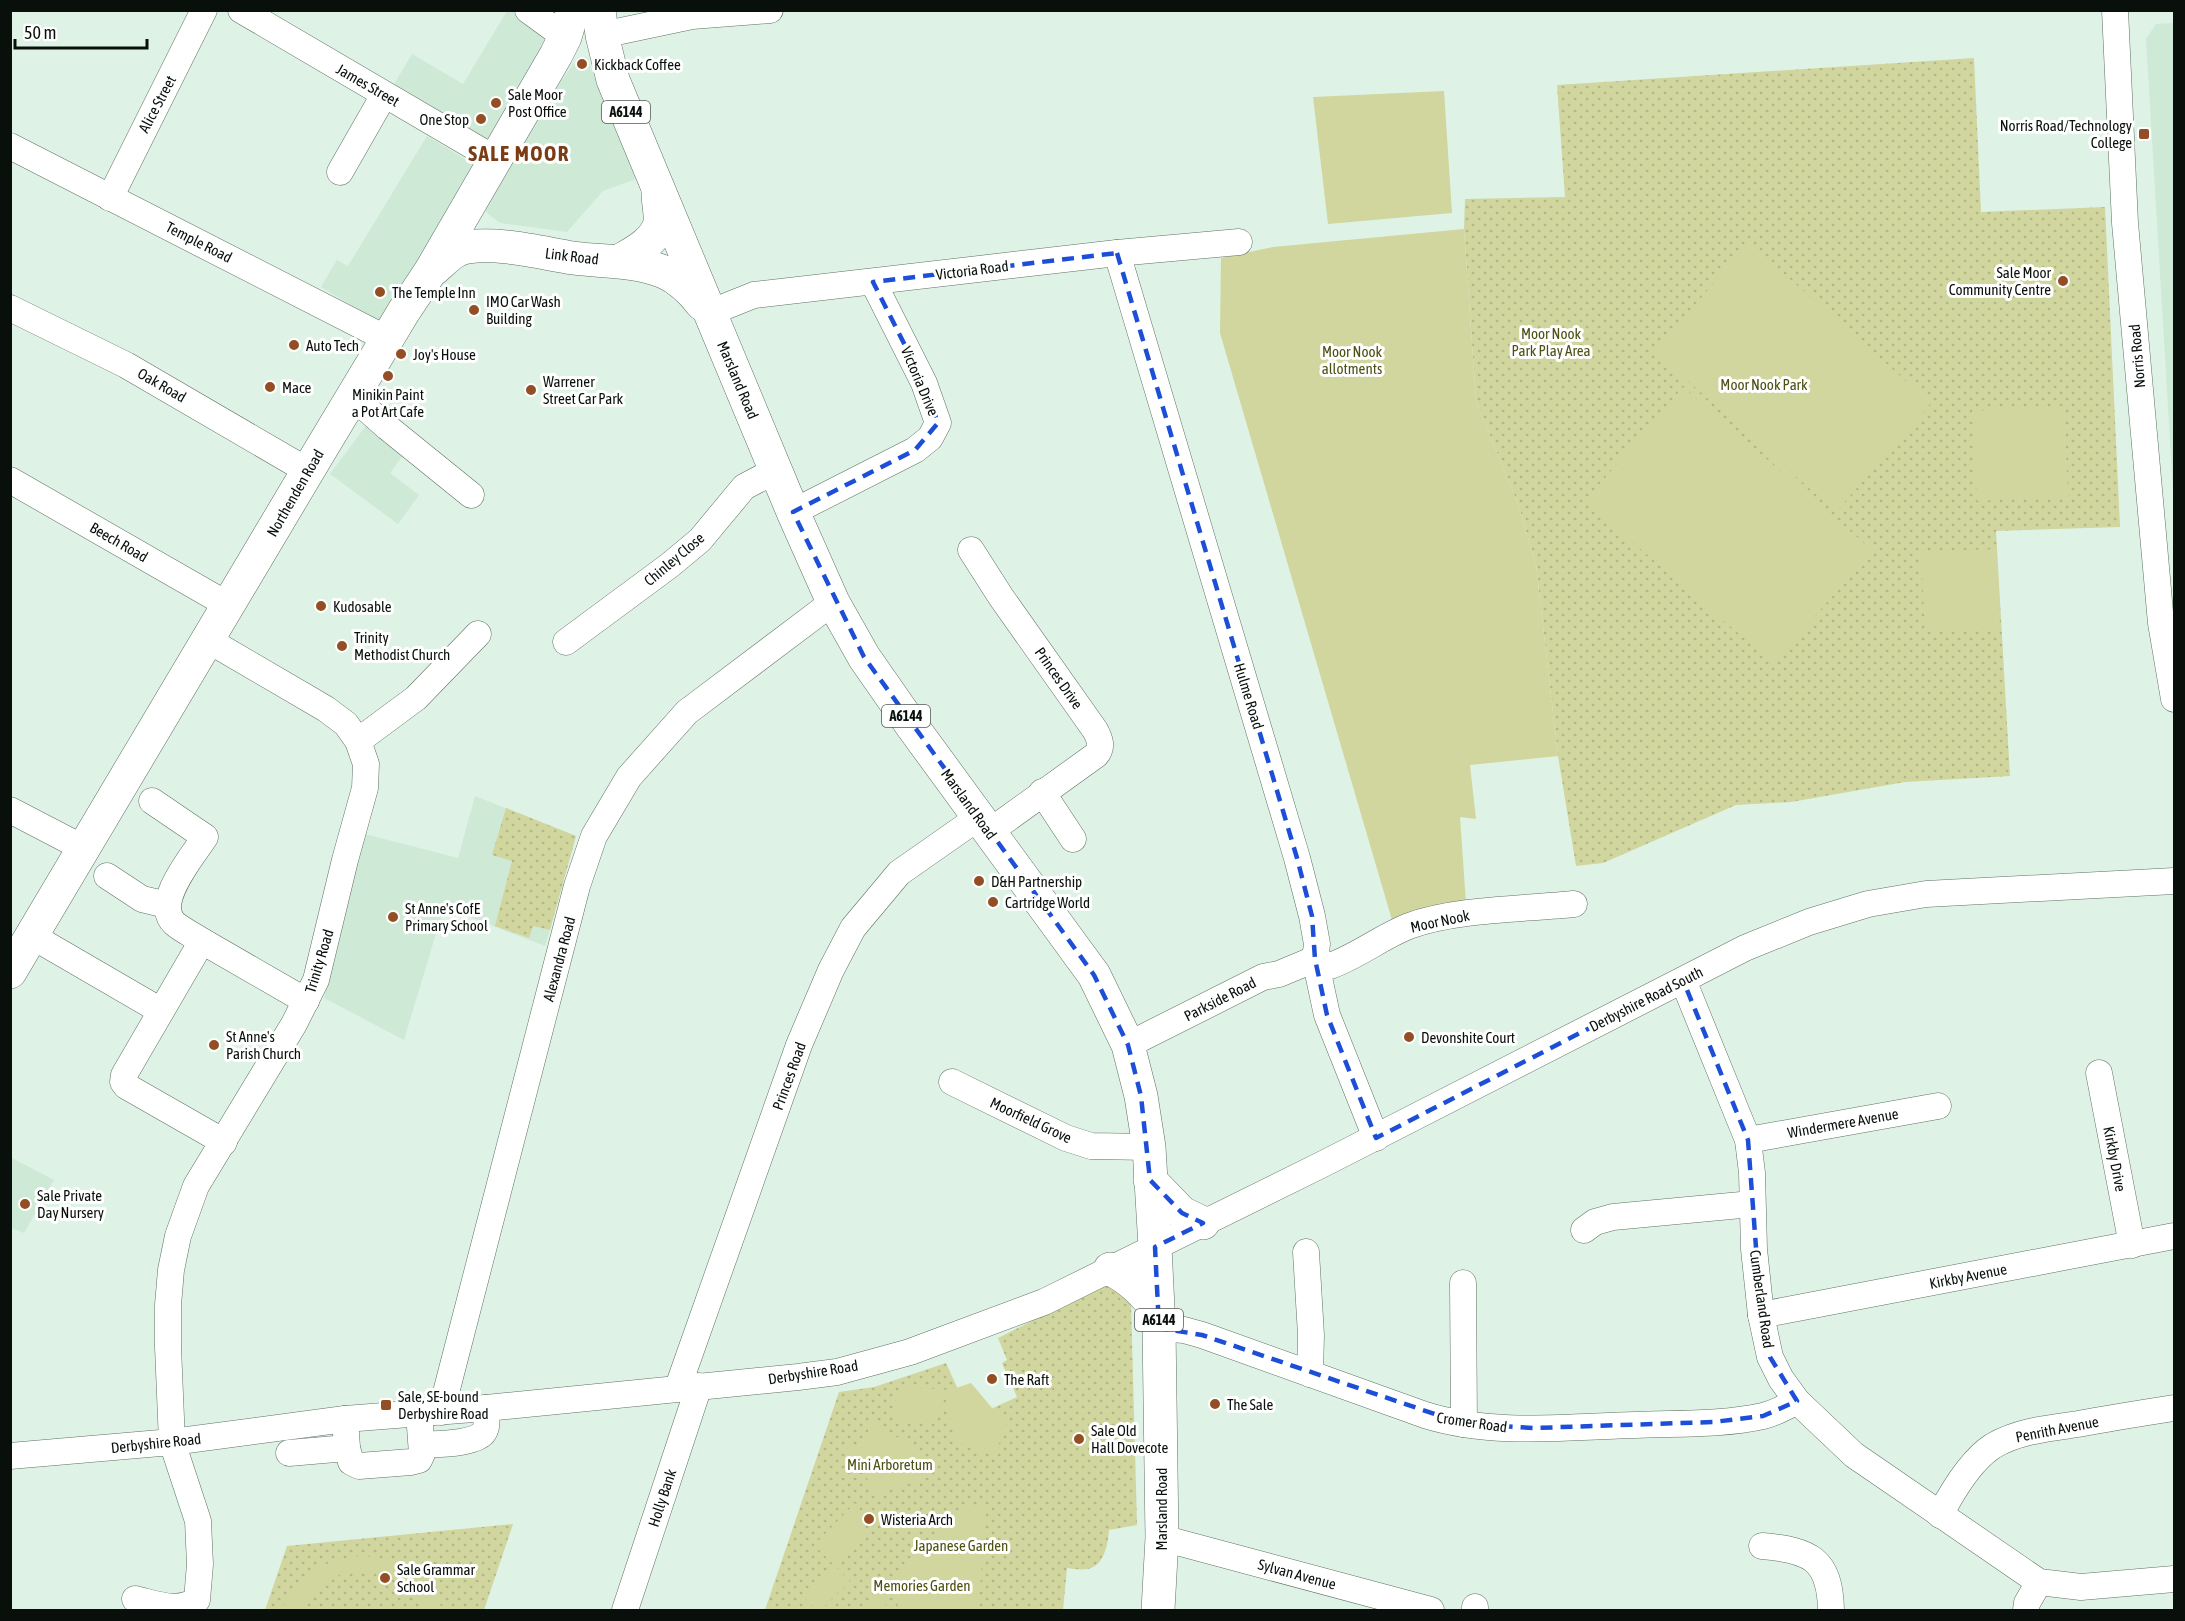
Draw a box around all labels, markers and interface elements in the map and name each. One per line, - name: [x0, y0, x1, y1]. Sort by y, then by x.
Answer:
- scale bar: [15, 12, 147, 50]
- text: 50 m: [24, 22, 56, 43]
- place label: Kickback Coffee: [594, 56, 681, 73]
- marker: Kickback Coffee: [575, 57, 589, 71]
- street label: James Street: [334, 60, 402, 110]
- street label: Alice Street: [135, 73, 179, 135]
- place label: Sale Moor Post Office: [508, 86, 567, 120]
- marker: Sale Moor Post Office: [489, 96, 503, 110]
- road number: A6144: [602, 101, 650, 123]
- place label: One Stop: [419, 111, 469, 128]
- marker: One Stop: [474, 112, 488, 126]
- place label: Norris Road/Technology College: [2000, 117, 2132, 151]
- marker: Norris Road/Technology College: [2137, 127, 2151, 141]
- district label: SALE MOOR: [468, 141, 570, 165]
- street label: Temple Road: [163, 218, 235, 266]
- street label: Link Road: [544, 244, 600, 268]
- street label: Victoria Road: [935, 257, 1009, 283]
- place label: Sale Moor Community Centre: [1949, 264, 2052, 298]
- marker: Sale Moor Community Centre: [2056, 274, 2070, 288]
- place label: The Temple Inn: [392, 284, 476, 301]
- marker: The Temple Inn: [373, 285, 387, 299]
- place label: IMO Car Wash Building: [486, 293, 561, 327]
- marker: IMO Car Wash Building: [467, 303, 481, 317]
- street label: Norris Road: [2126, 323, 2148, 389]
- park label: Moor Nook Park Play Area: [1511, 325, 1591, 359]
- place label: Auto Tech: [306, 337, 359, 354]
- marker: Auto Tech: [287, 338, 301, 352]
- street label: Marsland Road: [714, 339, 762, 421]
- park label: Moor Nook allotments: [1322, 343, 1382, 377]
- street label: Victoria Drive: [898, 344, 942, 418]
- place label: Joy's House: [413, 346, 476, 363]
- marker: Joy's House: [394, 347, 408, 361]
- street label: Oak Road: [135, 364, 189, 406]
- marker: Minikin Paint a Pot Art Cafe: [381, 369, 395, 383]
- place label: Warrener Street Car Park: [543, 373, 624, 407]
- park label: Moor Nook Park: [1720, 376, 1808, 393]
- place label: Mace: [282, 379, 312, 396]
- marker: Mace: [263, 380, 277, 394]
- marker: Warrener Street Car Park: [524, 383, 538, 397]
- place label: Minikin Paint a Pot Art Cafe: [352, 386, 424, 420]
- street label: Northenden Road: [263, 446, 327, 540]
- street label: Beech Road: [87, 519, 151, 565]
- street label: Chinley Close: [640, 529, 708, 589]
- place label: Kudosable: [333, 598, 392, 615]
- marker: Kudosable: [314, 599, 328, 613]
- place label: Trinity Methodist Church: [354, 629, 450, 663]
- marker: Trinity Methodist Church: [335, 639, 349, 653]
- street label: Princes Drive: [1032, 644, 1087, 712]
- street label: Hulme Road: [1231, 661, 1267, 731]
- road number: A6144: [882, 705, 930, 727]
- street label: Marsland Road: [938, 766, 1000, 842]
- place label: D&H Partnership: [991, 873, 1082, 890]
- marker: D&H Partnership: [972, 874, 986, 888]
- place label: Cartridge World: [1005, 894, 1090, 911]
- marker: Cartridge World: [986, 895, 1000, 909]
- place label: St Anne's CofE Primary School: [405, 900, 488, 934]
- street label: Moor Nook: [1409, 906, 1472, 936]
- marker: St Anne's CofE Primary School: [386, 910, 400, 924]
- street label: Alexandra Road: [540, 915, 578, 1003]
- street label: Trinity Road: [301, 927, 337, 995]
- street label: Derbyshire Road South: [1586, 963, 1706, 1035]
- street label: Parkside Road: [1181, 974, 1259, 1024]
- place label: St Anne's Parish Church: [226, 1028, 301, 1062]
- place label: Devonshite Court: [1421, 1029, 1515, 1046]
- marker: Devonshite Court: [1402, 1030, 1416, 1044]
- marker: St Anne's Parish Church: [207, 1038, 221, 1052]
- street label: Princes Road: [769, 1040, 809, 1112]
- street label: Moorfield Grove: [988, 1094, 1075, 1146]
- street label: Windermere Avenue: [1786, 1105, 1900, 1141]
- street label: Kirkby Drive: [2100, 1125, 2130, 1193]
- place label: Sale Private Day Nursery: [37, 1187, 104, 1221]
- marker: Sale Private Day Nursery: [18, 1197, 32, 1211]
- street label: Cumberland Road: [1747, 1249, 1777, 1349]
- street label: Kirkby Avenue: [1928, 1260, 2008, 1292]
- road number: A6144: [1135, 1309, 1183, 1331]
- street label: Derbyshire Road: [767, 1357, 859, 1387]
- place label: The Raft: [1004, 1371, 1049, 1388]
- marker: The Raft: [985, 1372, 999, 1386]
- place label: Sale, SE-bound Derbyshire Road: [398, 1388, 489, 1422]
- place label: The Sale: [1227, 1396, 1274, 1413]
- marker: The Sale: [1208, 1397, 1222, 1411]
- marker: Sale, SE-bound Derbyshire Road: [379, 1398, 393, 1412]
- street label: Cromer Road: [1436, 1409, 1508, 1435]
- street label: Penrith Avenue: [2014, 1413, 2100, 1445]
- place label: Sale Old Hall Dovecote: [1091, 1422, 1169, 1456]
- street label: Derbyshire Road: [110, 1430, 202, 1456]
- marker: Sale Old Hall Dovecote: [1072, 1432, 1086, 1446]
- park label: Mini Arboretum: [847, 1456, 933, 1473]
- street label: Holly Bank: [645, 1467, 679, 1529]
- street label: Marsland Road: [1153, 1468, 1170, 1550]
- place label: Wisteria Arch: [881, 1511, 953, 1528]
- marker: Wisteria Arch: [862, 1512, 876, 1526]
- park label: Japanese Garden: [914, 1537, 1008, 1554]
- street label: Sylvan Avenue: [1256, 1555, 1338, 1593]
- place label: Sale Grammar School: [397, 1561, 476, 1595]
- marker: Sale Grammar School: [378, 1571, 392, 1585]
- park label: Memories Garden: [873, 1577, 971, 1594]

